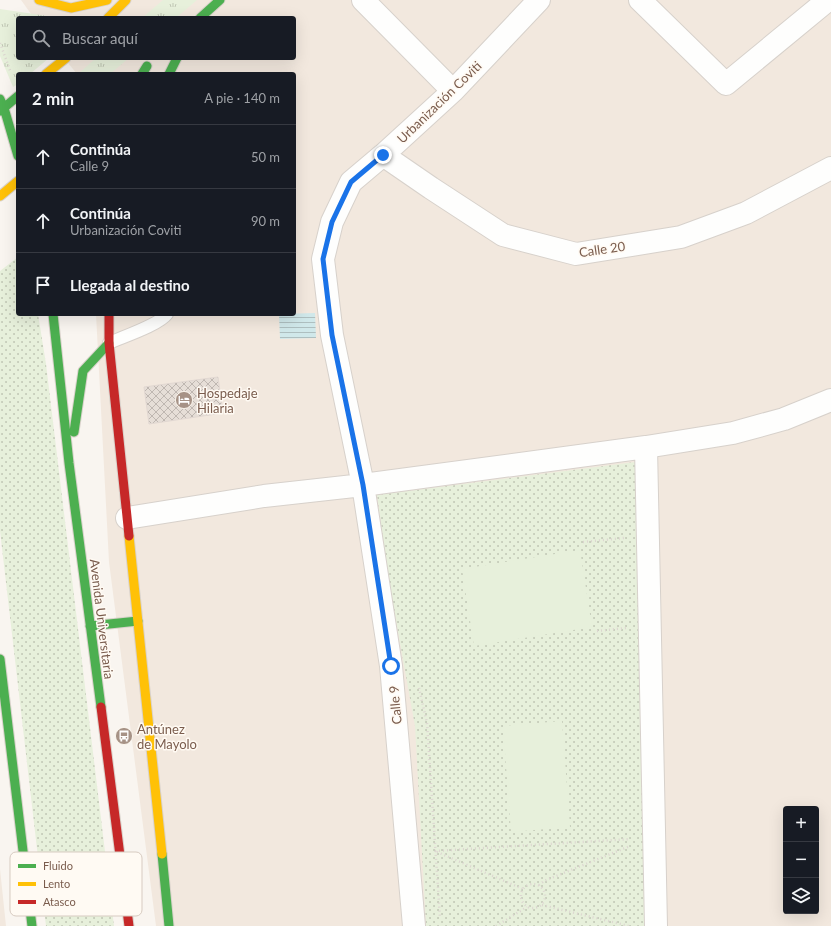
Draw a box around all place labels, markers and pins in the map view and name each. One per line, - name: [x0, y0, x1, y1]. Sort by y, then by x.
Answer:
- place label: Hospedaje Hilaria: [197, 385, 258, 416]
- hotel icon: Hospedaje Hilaria: [174, 390, 194, 410]
- place label: Antúnez de Mayolo: [137, 721, 197, 752]
- bus stop icon: Antúnez de Mayolo: [114, 726, 134, 746]

